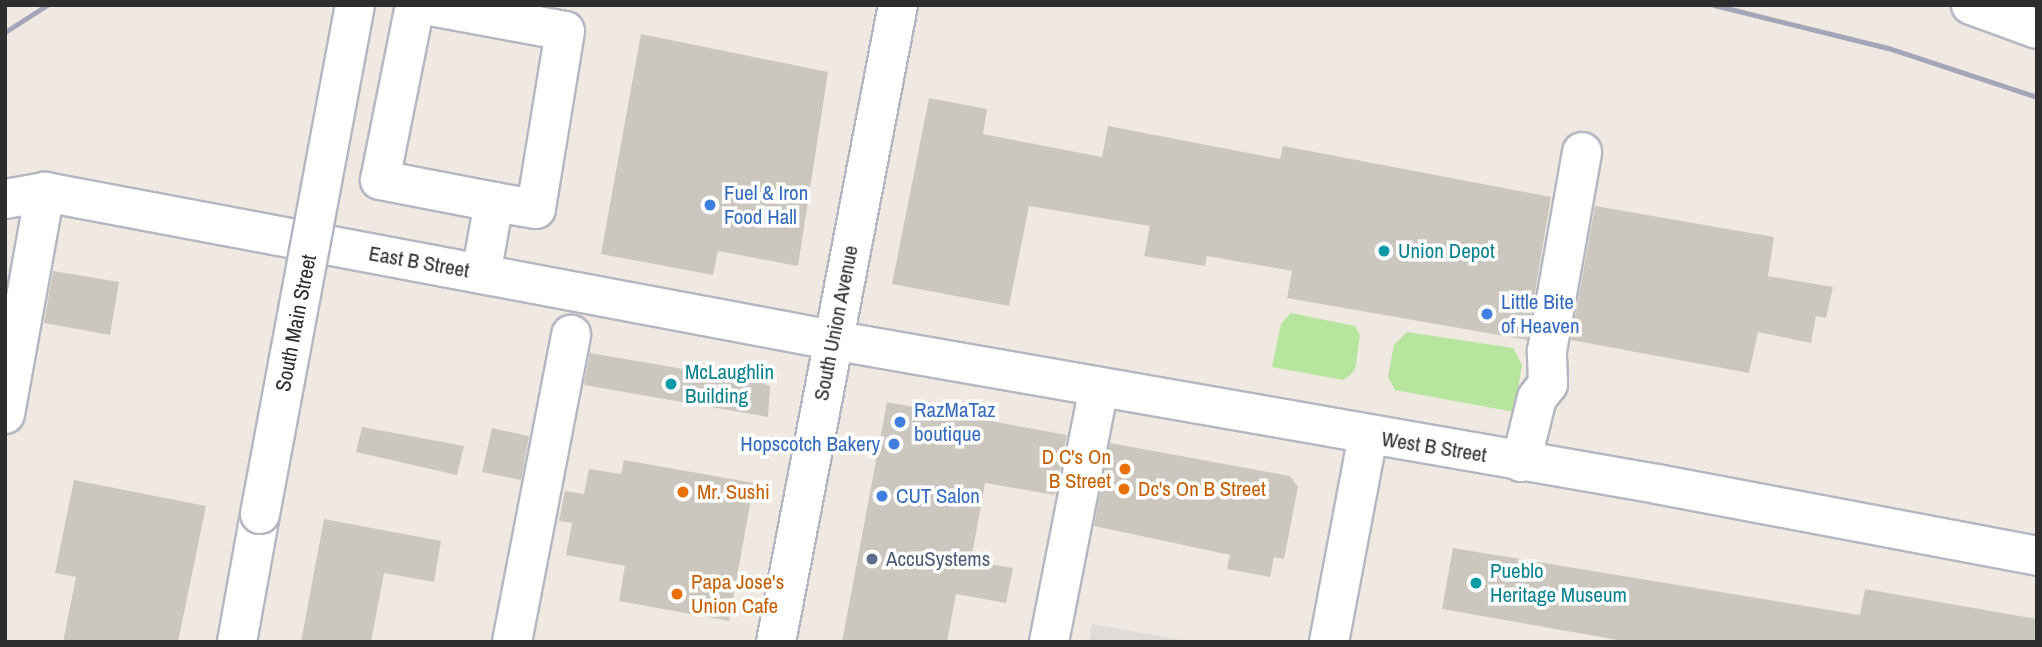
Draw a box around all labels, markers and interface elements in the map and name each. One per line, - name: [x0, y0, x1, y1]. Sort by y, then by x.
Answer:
- place label: Fuel & Iron Food Hall: [724, 180, 808, 230]
- marker: Fuel & Iron Food Hall: [702, 197, 718, 213]
- place label: Union Depot: [1398, 238, 1495, 264]
- street label: East B Street: [367, 241, 471, 283]
- street label: South Union Avenue: [808, 243, 864, 403]
- marker: Union Depot: [1376, 243, 1392, 259]
- street label: South Main Street: [270, 252, 322, 394]
- place label: Little Bite of Heaven: [1501, 289, 1579, 339]
- marker: Little Bite of Heaven: [1479, 306, 1495, 322]
- place label: McLaughlin Building: [685, 359, 774, 409]
- marker: McLaughlin Building: [663, 376, 679, 392]
- place label: RazMaTaz boutique: [914, 397, 996, 447]
- marker: RazMaTaz boutique: [892, 414, 908, 430]
- street label: West B Street: [1380, 426, 1488, 468]
- place label: Hopscotch Bakery: [740, 431, 880, 457]
- marker: Hopscotch Bakery: [886, 436, 902, 452]
- place label: D C's On B Street: [1042, 444, 1111, 494]
- marker: D C's On B Street: [1117, 461, 1133, 477]
- place label: Dc's On B Street: [1138, 476, 1266, 502]
- place label: Mr. Sushi: [697, 479, 770, 505]
- marker: Dc's On B Street: [1116, 481, 1132, 497]
- place label: CUT Salon: [896, 483, 980, 509]
- marker: Mr. Sushi: [675, 484, 691, 500]
- marker: CUT Salon: [874, 488, 890, 504]
- place label: AccuSystems: [886, 546, 990, 572]
- marker: AccuSystems: [864, 551, 880, 567]
- place label: Pueblo Heritage Museum: [1490, 558, 1627, 608]
- place label: Papa Jose's Union Cafe: [691, 569, 784, 619]
- marker: Pueblo Heritage Museum: [1468, 575, 1484, 591]
- marker: Papa Jose's Union Cafe: [669, 586, 685, 602]

